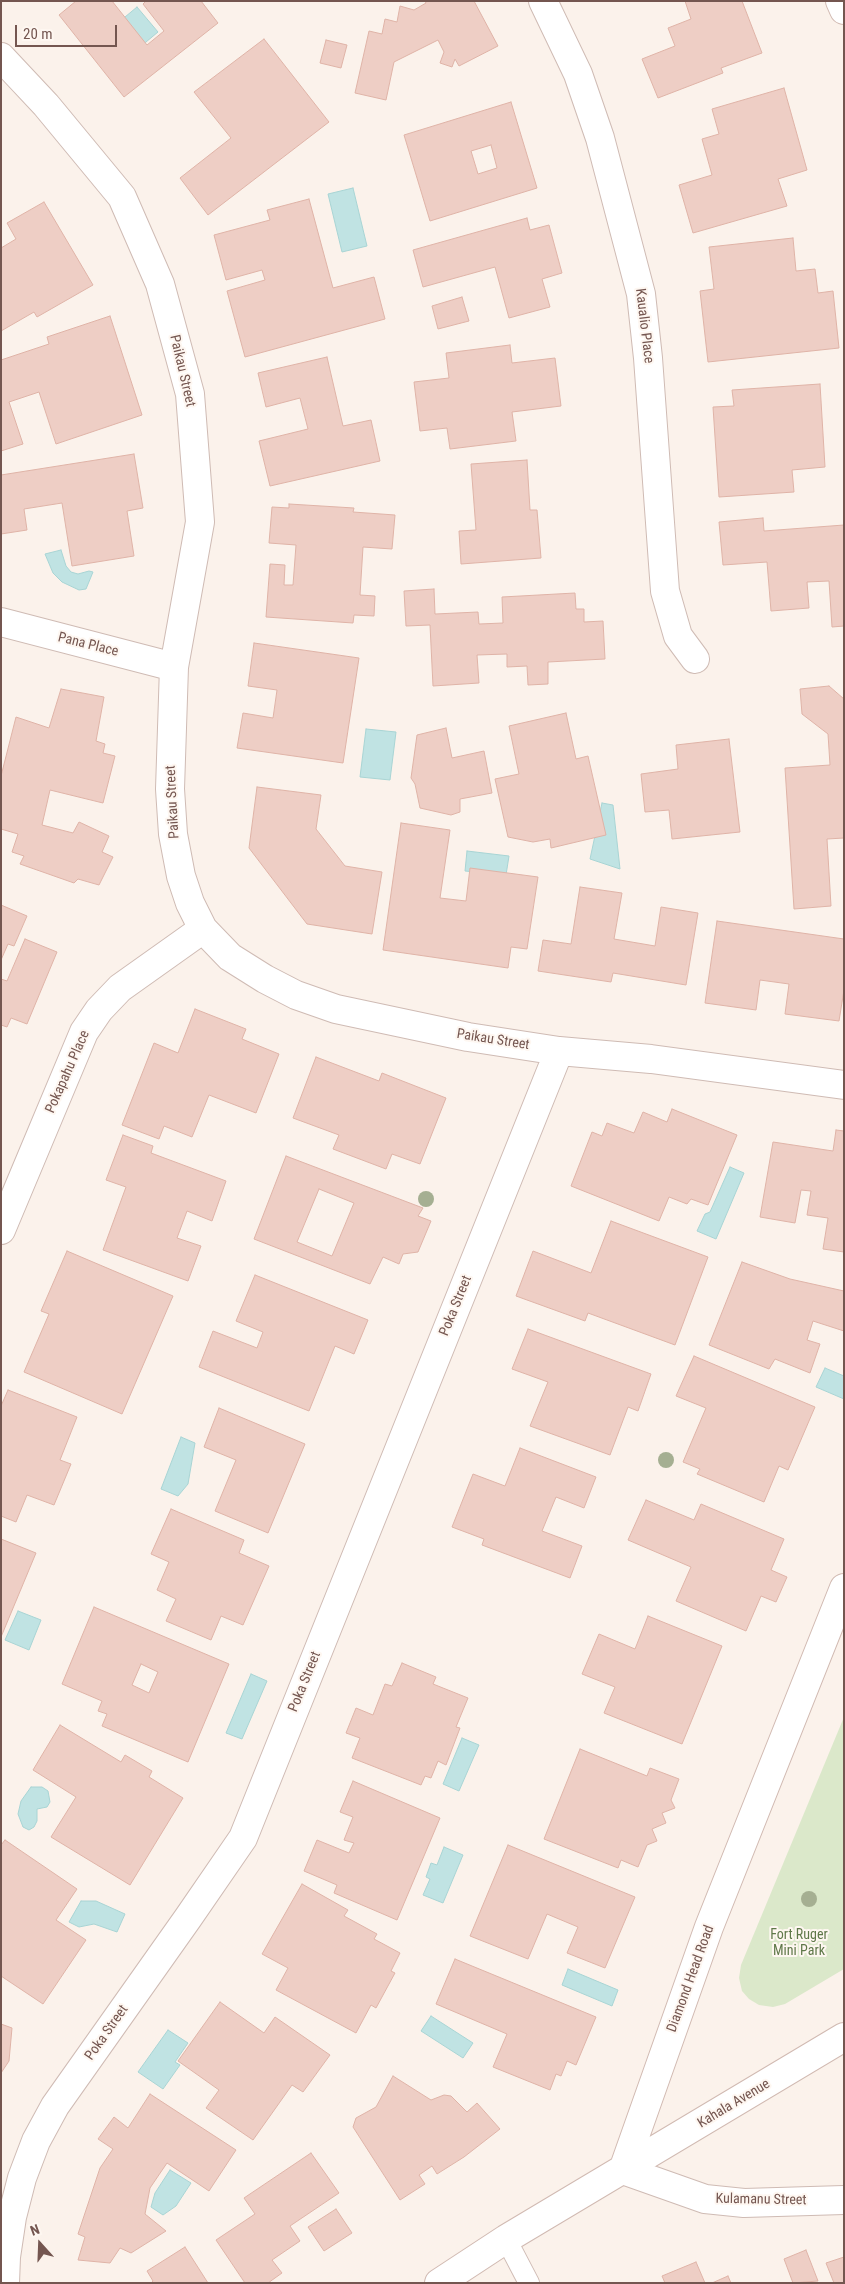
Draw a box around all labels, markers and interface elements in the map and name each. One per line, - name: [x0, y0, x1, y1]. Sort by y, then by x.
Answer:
- scale bar: [18, 15, 120, 47]
- text: 20 m: [23, 25, 53, 43]
- street label: Kaualio Place: [631, 288, 657, 364]
- street label: Paikau Street: [166, 333, 198, 409]
- street label: Pana Place: [56, 629, 120, 661]
- street label: Paikau Street: [163, 765, 183, 839]
- street label: Paikau Street: [455, 1026, 531, 1054]
- street label: Pokapahu Place: [42, 1028, 94, 1116]
- street label: Poka Street: [436, 1273, 476, 1339]
- street label: Poka Street: [285, 1649, 325, 1715]
- street label: Diamond Head Road: [664, 1923, 718, 2035]
- park label: Fort Ruger Mini Park: [770, 1927, 828, 1960]
- street label: Poka Street: [82, 2002, 132, 2064]
- street label: Kahala Avenue: [695, 2076, 773, 2132]
- street label: Kulamanu Street: [715, 2191, 807, 2209]
- north arrow: [15, 2219, 65, 2269]
- text: N: [28, 2221, 42, 2239]

